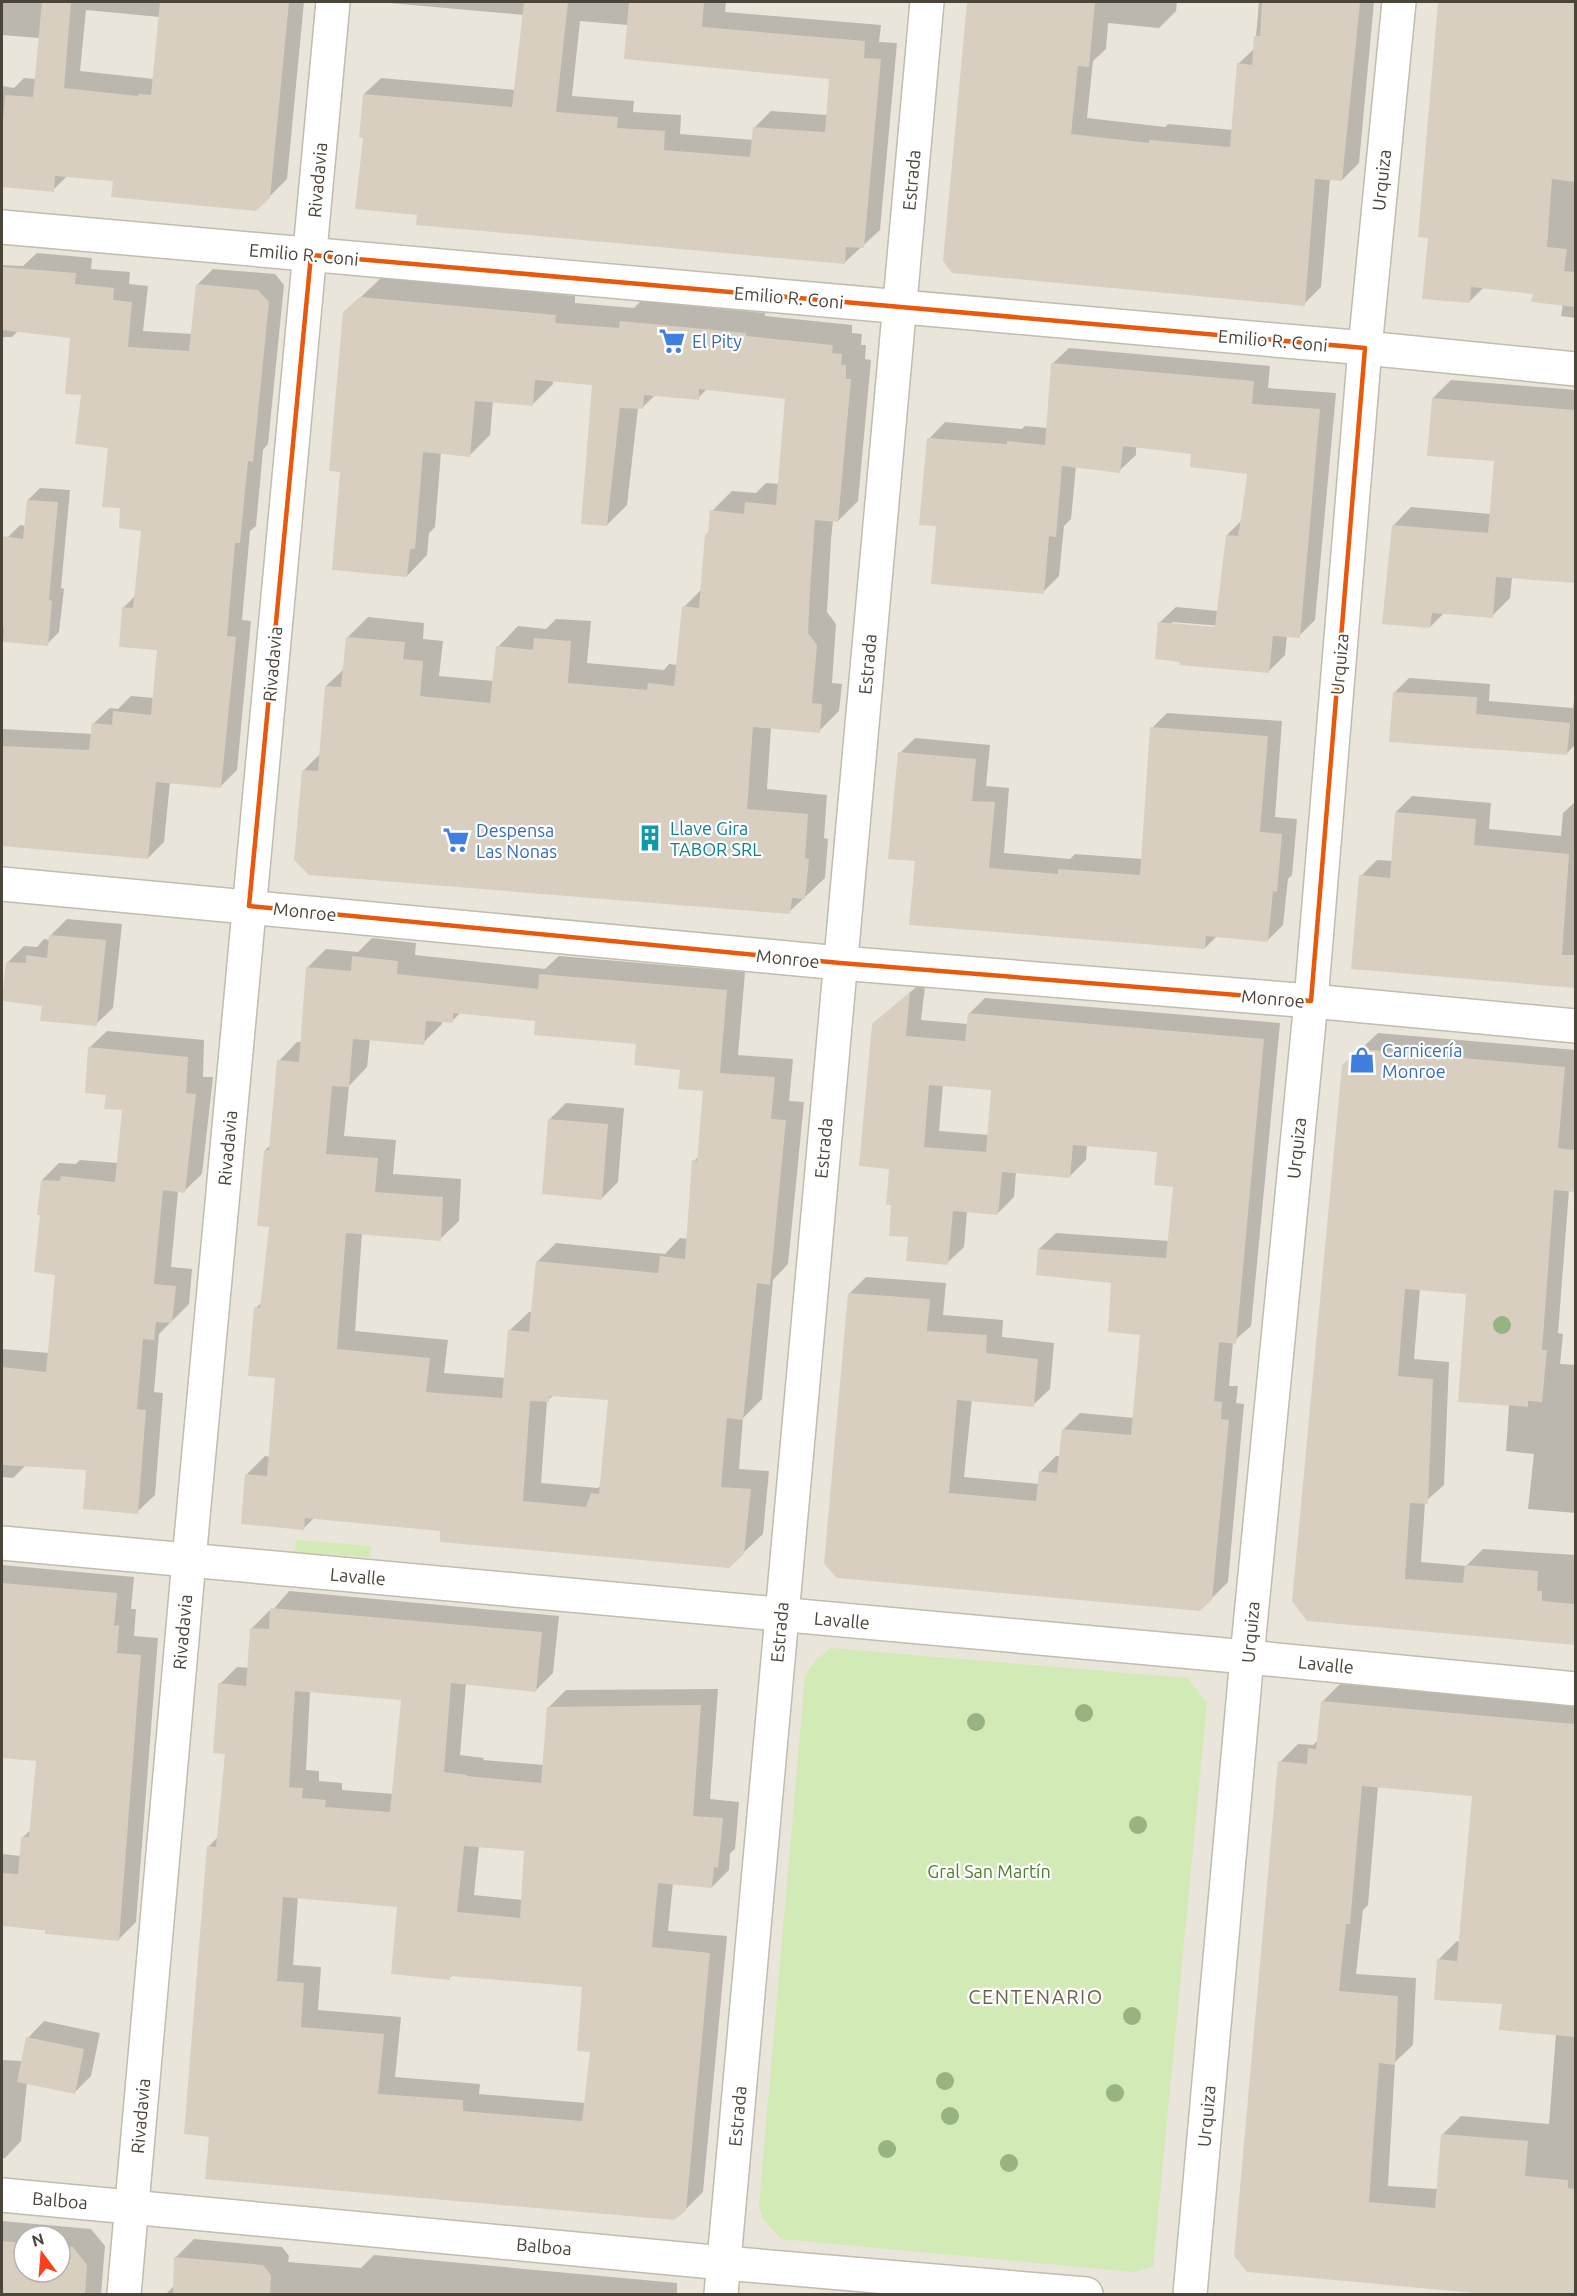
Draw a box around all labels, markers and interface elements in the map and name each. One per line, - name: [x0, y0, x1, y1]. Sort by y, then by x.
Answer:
- street label: Rivadavia: [304, 141, 330, 219]
- street label: Urquiza: [1368, 148, 1394, 212]
- street label: Estrada: [898, 149, 924, 211]
- street label: Emilio R. Coni: [248, 239, 360, 269]
- street label: Emilio R. Coni: [733, 282, 845, 312]
- street label: Emilio R. Coni: [1217, 325, 1329, 355]
- supermarket icon: El Pity: [657, 326, 687, 356]
- place label: El Pity: [692, 331, 742, 351]
- street label: Rivadavia: [259, 625, 285, 703]
- street label: Urquiza: [1326, 632, 1352, 696]
- street label: Estrada: [854, 633, 880, 695]
- place label: Llave Gira TABOR SRL: [670, 818, 761, 859]
- place label: Despensa Las Nonas: [476, 820, 557, 861]
- building icon: Llave Gira TABOR SRL: [635, 823, 665, 853]
- supermarket icon: Despensa Las Nonas: [441, 825, 471, 855]
- street label: Monroe: [272, 898, 338, 924]
- street label: Monroe: [755, 945, 821, 971]
- street label: Monroe: [1240, 985, 1306, 1011]
- place label: Carnicería Monroe: [1382, 1040, 1462, 1081]
- shop icon: Carnicería Monroe: [1347, 1045, 1377, 1075]
- street label: Rivadavia: [214, 1109, 240, 1187]
- street label: Urquiza: [1283, 1116, 1309, 1180]
- street label: Estrada: [810, 1117, 836, 1179]
- street label: Lavalle: [329, 1564, 387, 1588]
- street label: Rivadavia: [169, 1593, 195, 1671]
- street label: Urquiza: [1237, 1600, 1263, 1664]
- street label: Estrada: [766, 1601, 792, 1663]
- street label: Lavalle: [813, 1608, 871, 1632]
- street label: Lavalle: [1297, 1651, 1355, 1677]
- park label: Gral San Martín: [927, 1861, 1051, 1881]
- district label: CENTENARIO: [968, 1985, 1104, 2008]
- street label: Rivadavia: [127, 2077, 153, 2155]
- street label: Urquiza: [1193, 2084, 1219, 2148]
- street label: Estrada: [724, 2085, 750, 2147]
- street label: Balboa: [31, 2188, 89, 2212]
- north arrow: [12, 2224, 72, 2284]
- text: N: [30, 2229, 46, 2250]
- street label: Balboa: [515, 2234, 573, 2258]

